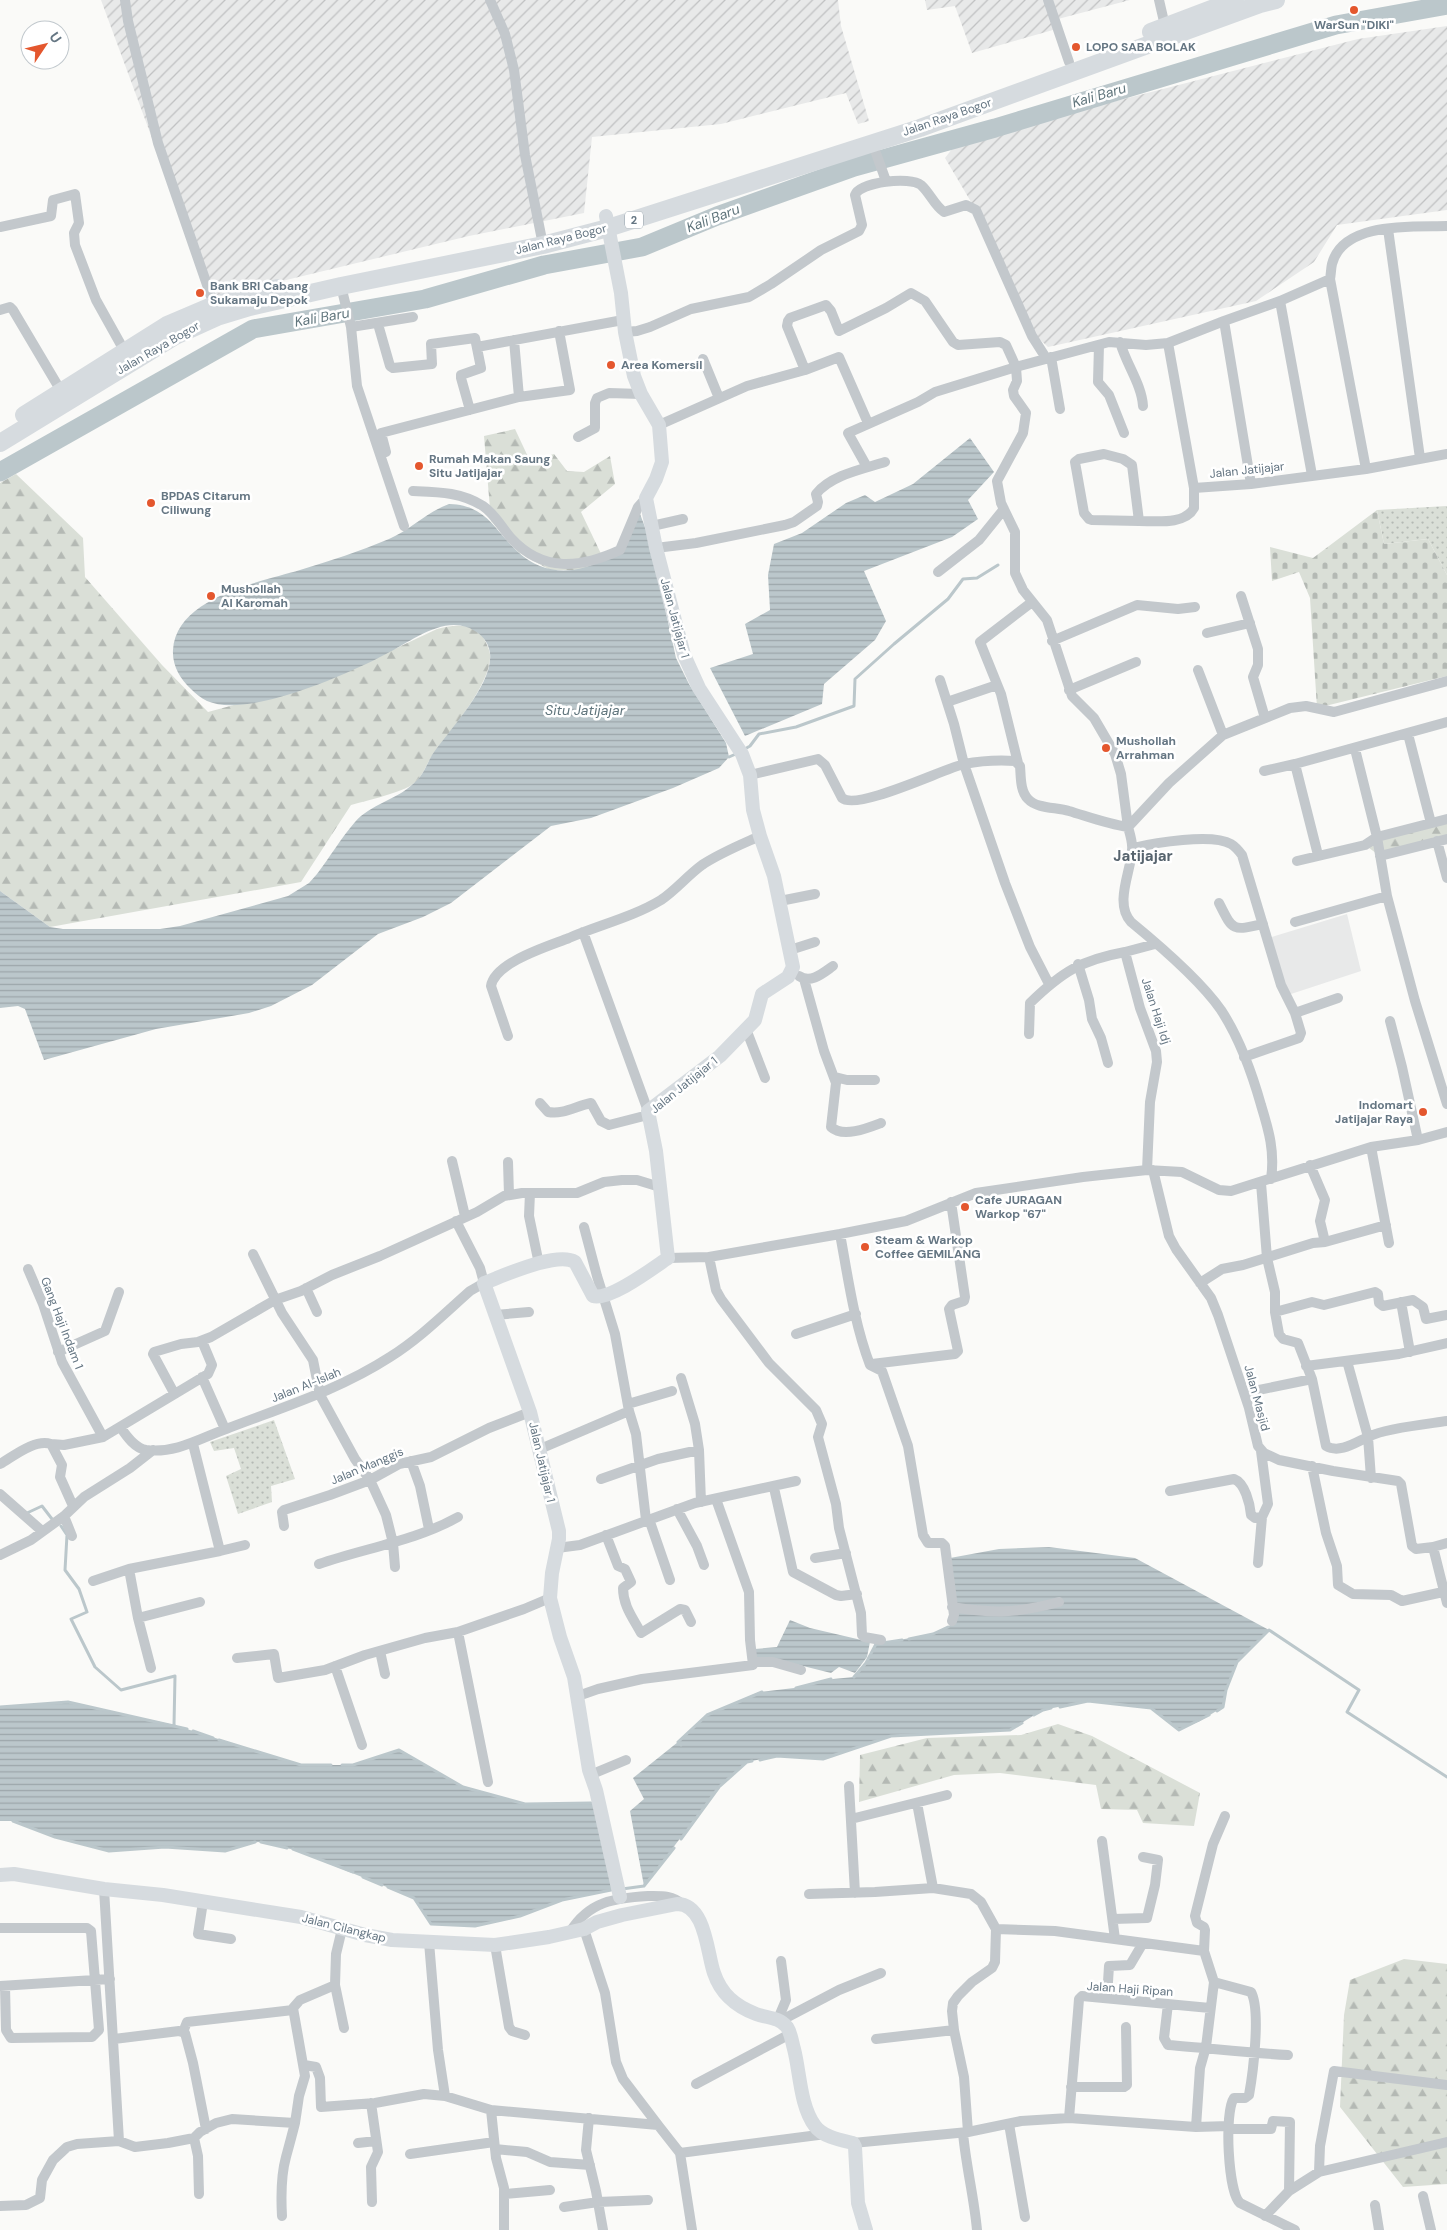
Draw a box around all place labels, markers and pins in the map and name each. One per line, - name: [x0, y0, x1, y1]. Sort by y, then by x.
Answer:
- marker: WarSun "DIKI": [1348, 4, 1360, 16]
- place label: WarSun "DIKI": [1314, 17, 1394, 33]
- place label: LOPO SABA BOLAK: [1086, 39, 1196, 55]
- marker: LOPO SABA BOLAK: [1070, 41, 1082, 53]
- place label: Bank BRI Cabang Sukamaju Depok: [210, 278, 309, 308]
- marker: Bank BRI Cabang Sukamaju Depok: [194, 287, 206, 299]
- place label: Area Komersil: [621, 357, 702, 373]
- marker: Area Komersil: [605, 359, 617, 371]
- place label: Rumah Makan Saung Situ Jatijajar: [429, 451, 550, 481]
- marker: Rumah Makan Saung Situ Jatijajar: [413, 460, 425, 472]
- place label: BPDAS Citarum Ciliwung: [161, 488, 251, 518]
- marker: BPDAS Citarum Ciliwung: [145, 497, 157, 509]
- place label: Mushollah Al Karomah: [221, 581, 288, 611]
- marker: Mushollah Al Karomah: [205, 590, 217, 602]
- place label: Mushollah Arrahman: [1116, 733, 1176, 763]
- marker: Mushollah Arrahman: [1100, 742, 1112, 754]
- place label: Indomart Jatijajar Raya: [1335, 1097, 1413, 1127]
- marker: Indomart Jatijajar Raya: [1417, 1106, 1429, 1118]
- place label: Cafe JURAGAN Warkop "67": [975, 1192, 1062, 1222]
- marker: Cafe JURAGAN Warkop "67": [959, 1201, 971, 1213]
- place label: Steam & Warkop Coffee GEMILANG: [875, 1232, 981, 1262]
- marker: Steam & Warkop Coffee GEMILANG: [859, 1241, 871, 1253]

